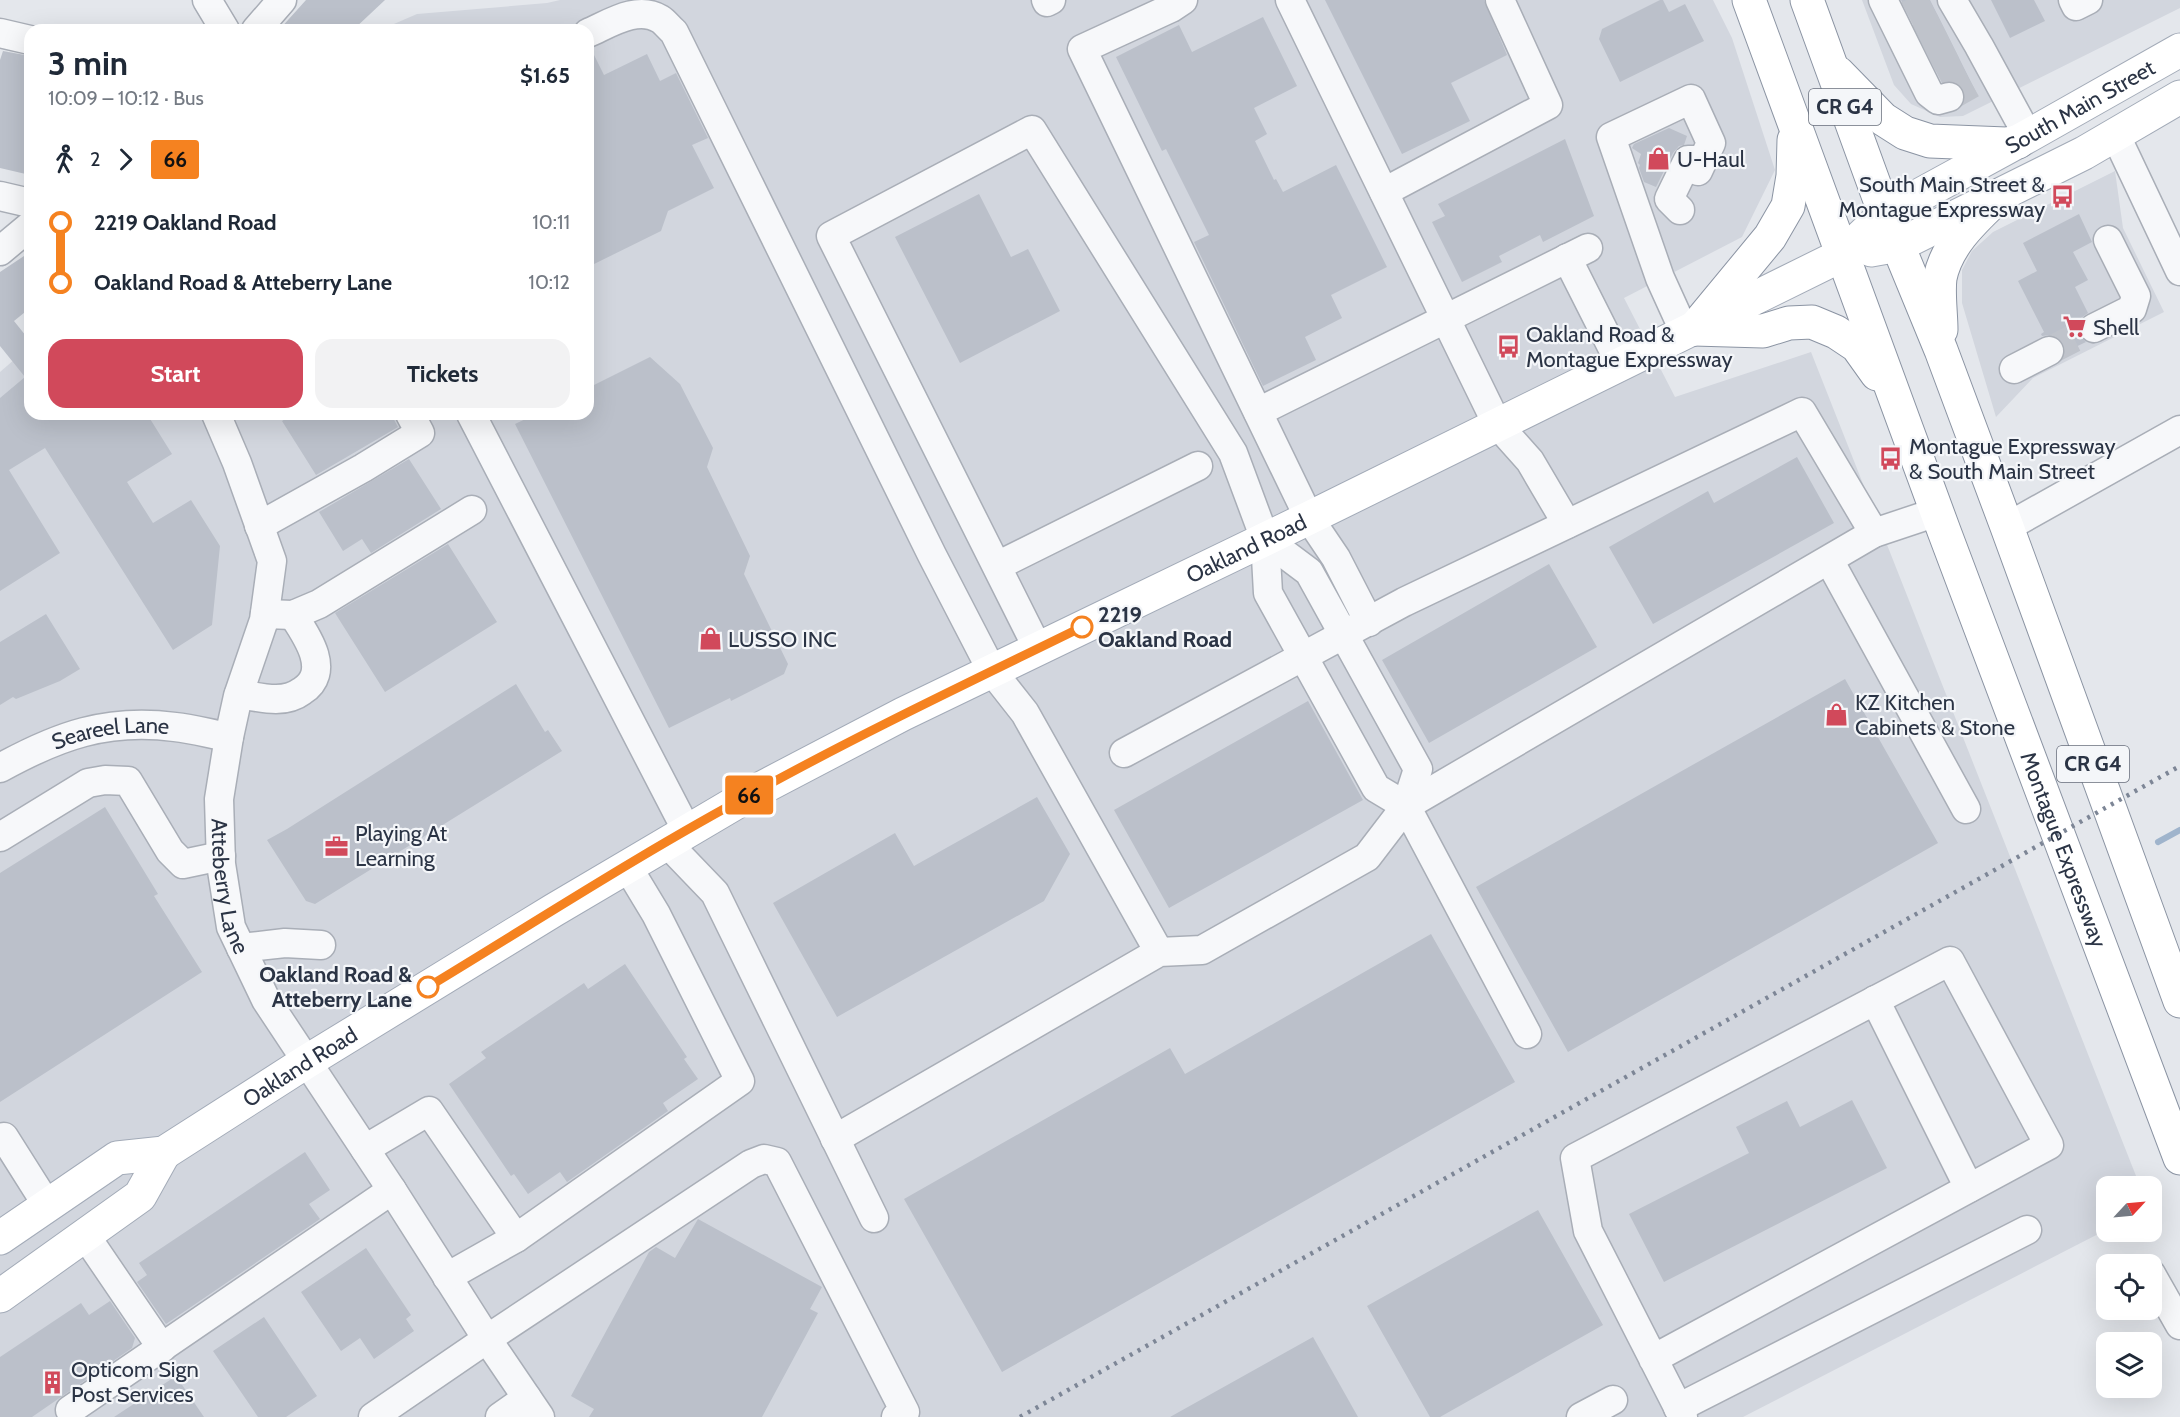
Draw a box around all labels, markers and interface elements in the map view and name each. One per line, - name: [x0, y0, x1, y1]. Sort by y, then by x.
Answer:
- text: 3 min: [48, 43, 128, 83]
- street label: South Main Street: [2000, 54, 2160, 160]
- text: $1.65: [520, 62, 570, 89]
- text: 10:09 – 10:12 · Bus: [48, 86, 204, 110]
- road number: CR G4: [1809, 89, 1881, 125]
- icon: walk: [48, 143, 81, 176]
- icon: forward: [109, 143, 142, 176]
- shop icon: U-Haul: [1646, 146, 1672, 172]
- place label: U-Haul: [1677, 146, 1746, 173]
- text: 2: [90, 147, 100, 171]
- text: 66: [163, 147, 187, 172]
- place label: South Main Street & Montague Expressway: [1838, 171, 2046, 223]
- bus stop icon: South Main Street & Montague Expressway: [2050, 184, 2076, 210]
- text: 2219 Oakland Road: [94, 209, 277, 236]
- text: 10:11: [532, 210, 570, 234]
- text: Oakland Road & Atteberry Lane: [94, 269, 392, 296]
- text: 10:12: [528, 270, 570, 294]
- supermarket icon: Shell: [2062, 314, 2088, 340]
- place label: Shell: [2093, 314, 2140, 341]
- place label: Oakland Road & Montague Expressway: [1526, 321, 1733, 373]
- bus stop icon: Oakland Road & Montague Expressway: [1495, 334, 1521, 360]
- button: Start: [48, 339, 303, 408]
- button: Tickets: [315, 339, 570, 408]
- place label: Montague Expressway & South Main Street: [1909, 433, 2116, 485]
- bus stop icon: Montague Expressway & South Main Street: [1878, 446, 1904, 472]
- street label: Oakland Road: [1182, 508, 1311, 589]
- place label: 2219 Oakland Road: [1098, 601, 1232, 653]
- marker: 2219 Oakland Road: [1071, 616, 1093, 638]
- shop icon: LUSSO INC: [697, 626, 723, 652]
- place label: LUSSO INC: [728, 626, 837, 653]
- place label: KZ Kitchen Cabinets & Stone: [1855, 689, 2015, 741]
- shop icon: KZ Kitchen Cabinets & Stone: [1824, 702, 1850, 728]
- street label: Seareel Lane: [48, 712, 170, 756]
- road number: CR G4: [2057, 746, 2129, 782]
- street label: Montague Expressway: [2014, 748, 2112, 951]
- line badge: 66: [722, 776, 776, 814]
- text: 66: [737, 783, 761, 808]
- street label: Atteberry Lane: [206, 818, 255, 958]
- place label: Playing At Learning: [355, 820, 448, 872]
- office icon: Playing At Learning: [324, 833, 350, 859]
- place label: Oakland Road & Atteberry Lane: [259, 961, 412, 1013]
- marker: Oakland Road & Atteberry Lane: [417, 976, 439, 998]
- street label: Oakland Road: [238, 1021, 362, 1113]
- north arrow: [2096, 1176, 2162, 1242]
- map controls: [2096, 1176, 2162, 1398]
- button: locate: [2096, 1254, 2162, 1320]
- button: layers: [2096, 1332, 2162, 1398]
- place label: Opticom Sign Post Services: [71, 1356, 199, 1408]
- building icon: Opticom Sign Post Services: [40, 1369, 66, 1395]

